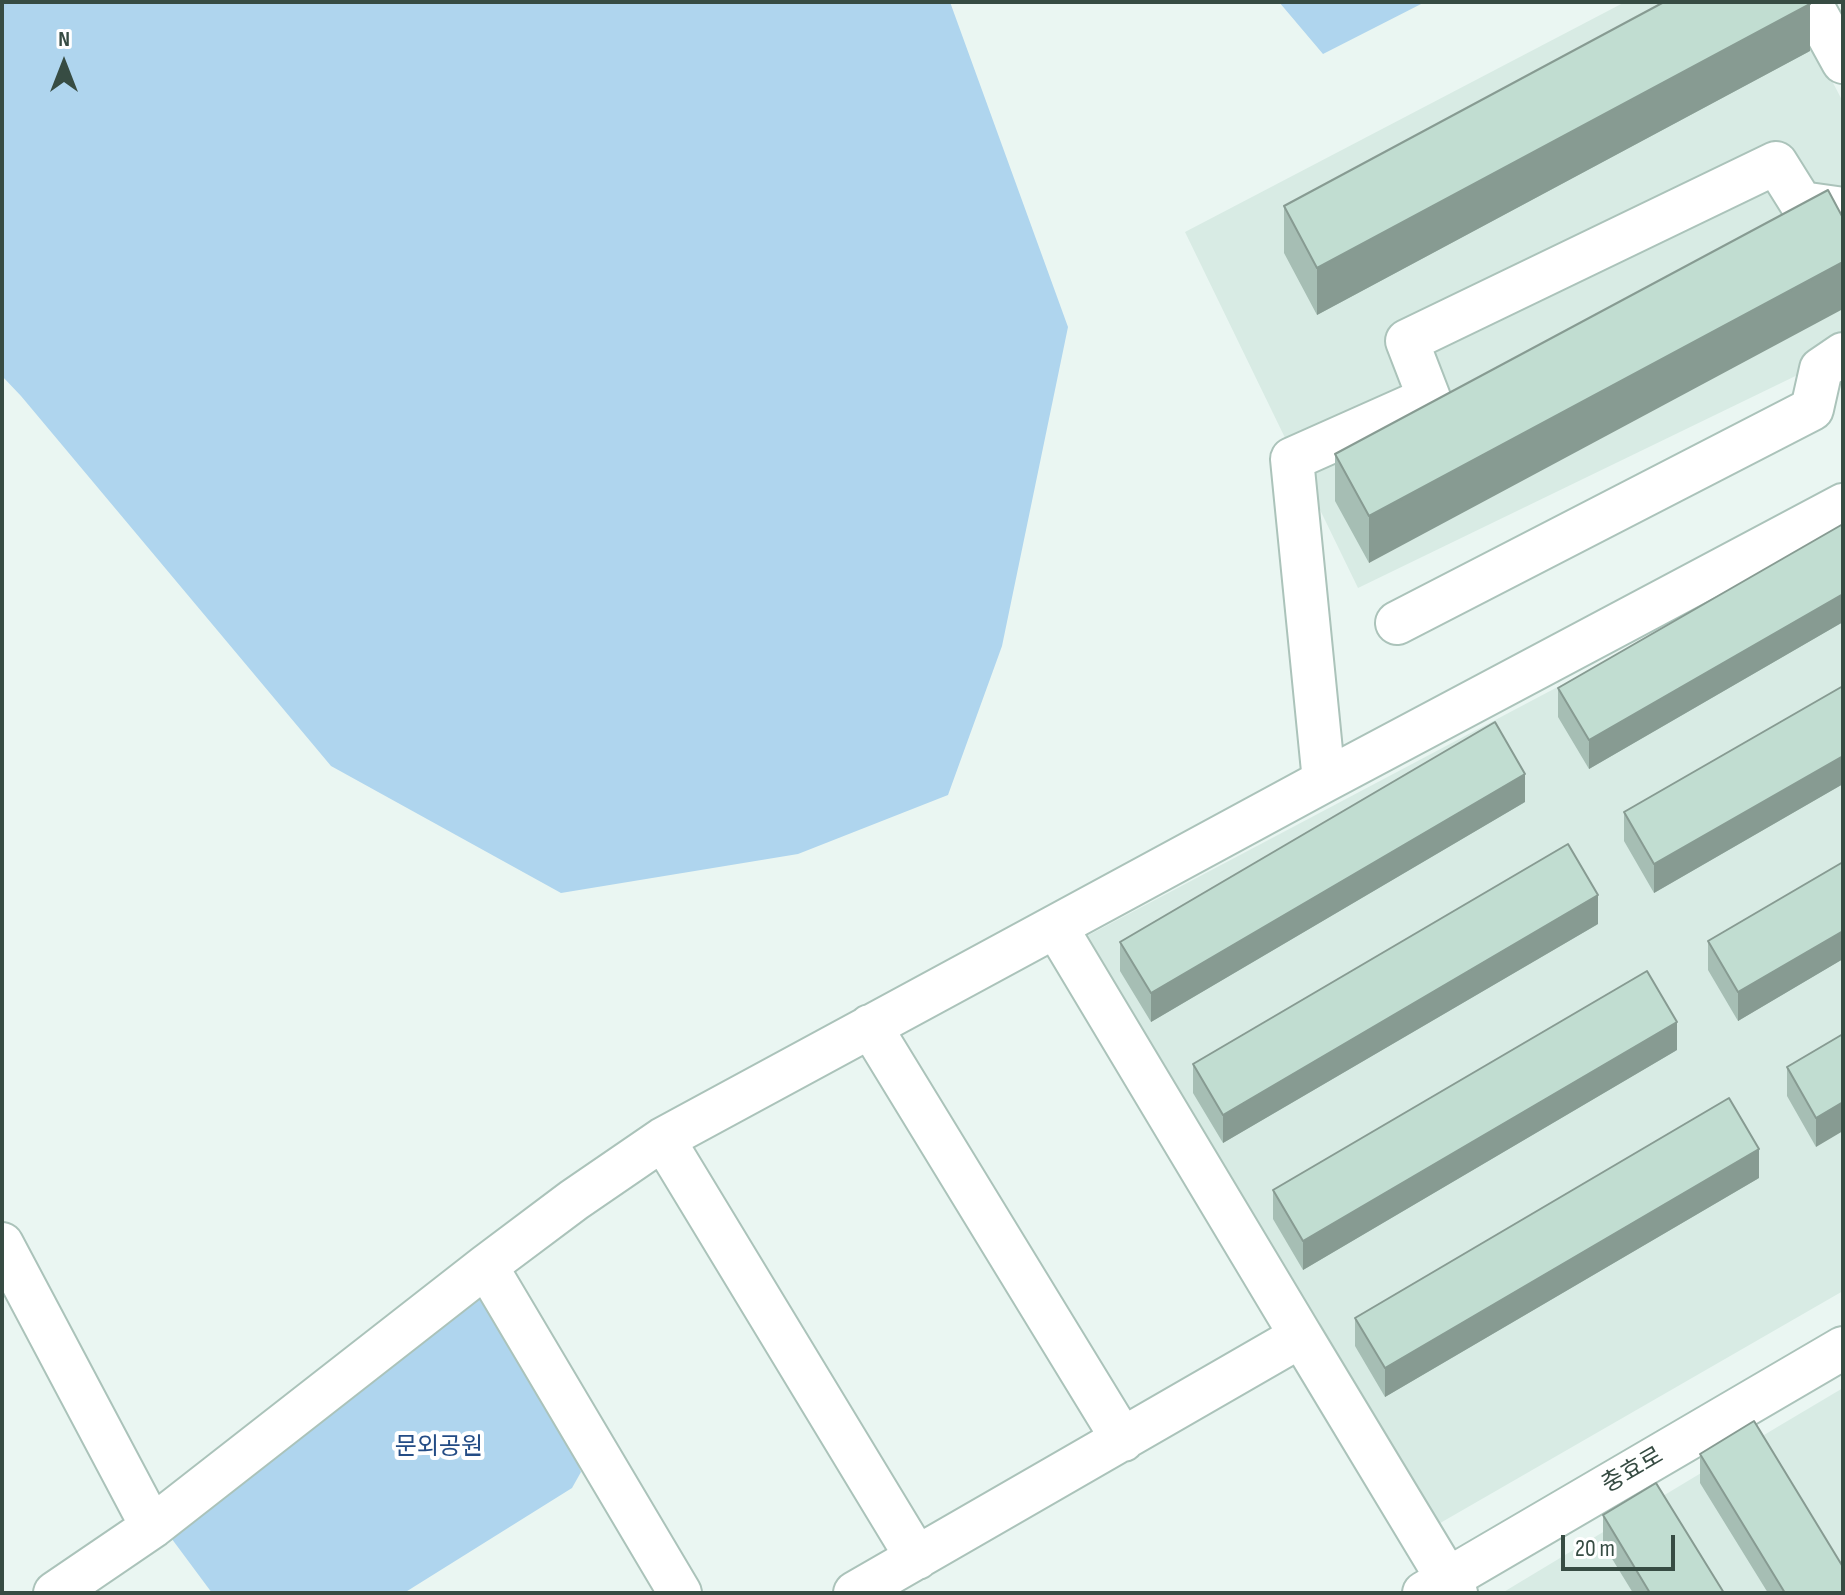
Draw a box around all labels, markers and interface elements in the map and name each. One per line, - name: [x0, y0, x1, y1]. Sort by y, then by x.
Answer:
- north arrow: [24, 24, 104, 104]
- text: N: [58, 26, 70, 53]
- park label: 문외공원: [395, 1434, 483, 1462]
- street label: 충효로: [1597, 1442, 1669, 1500]
- scale bar: [1565, 1519, 1679, 1569]
- text: 20 m: [1575, 1534, 1615, 1563]

